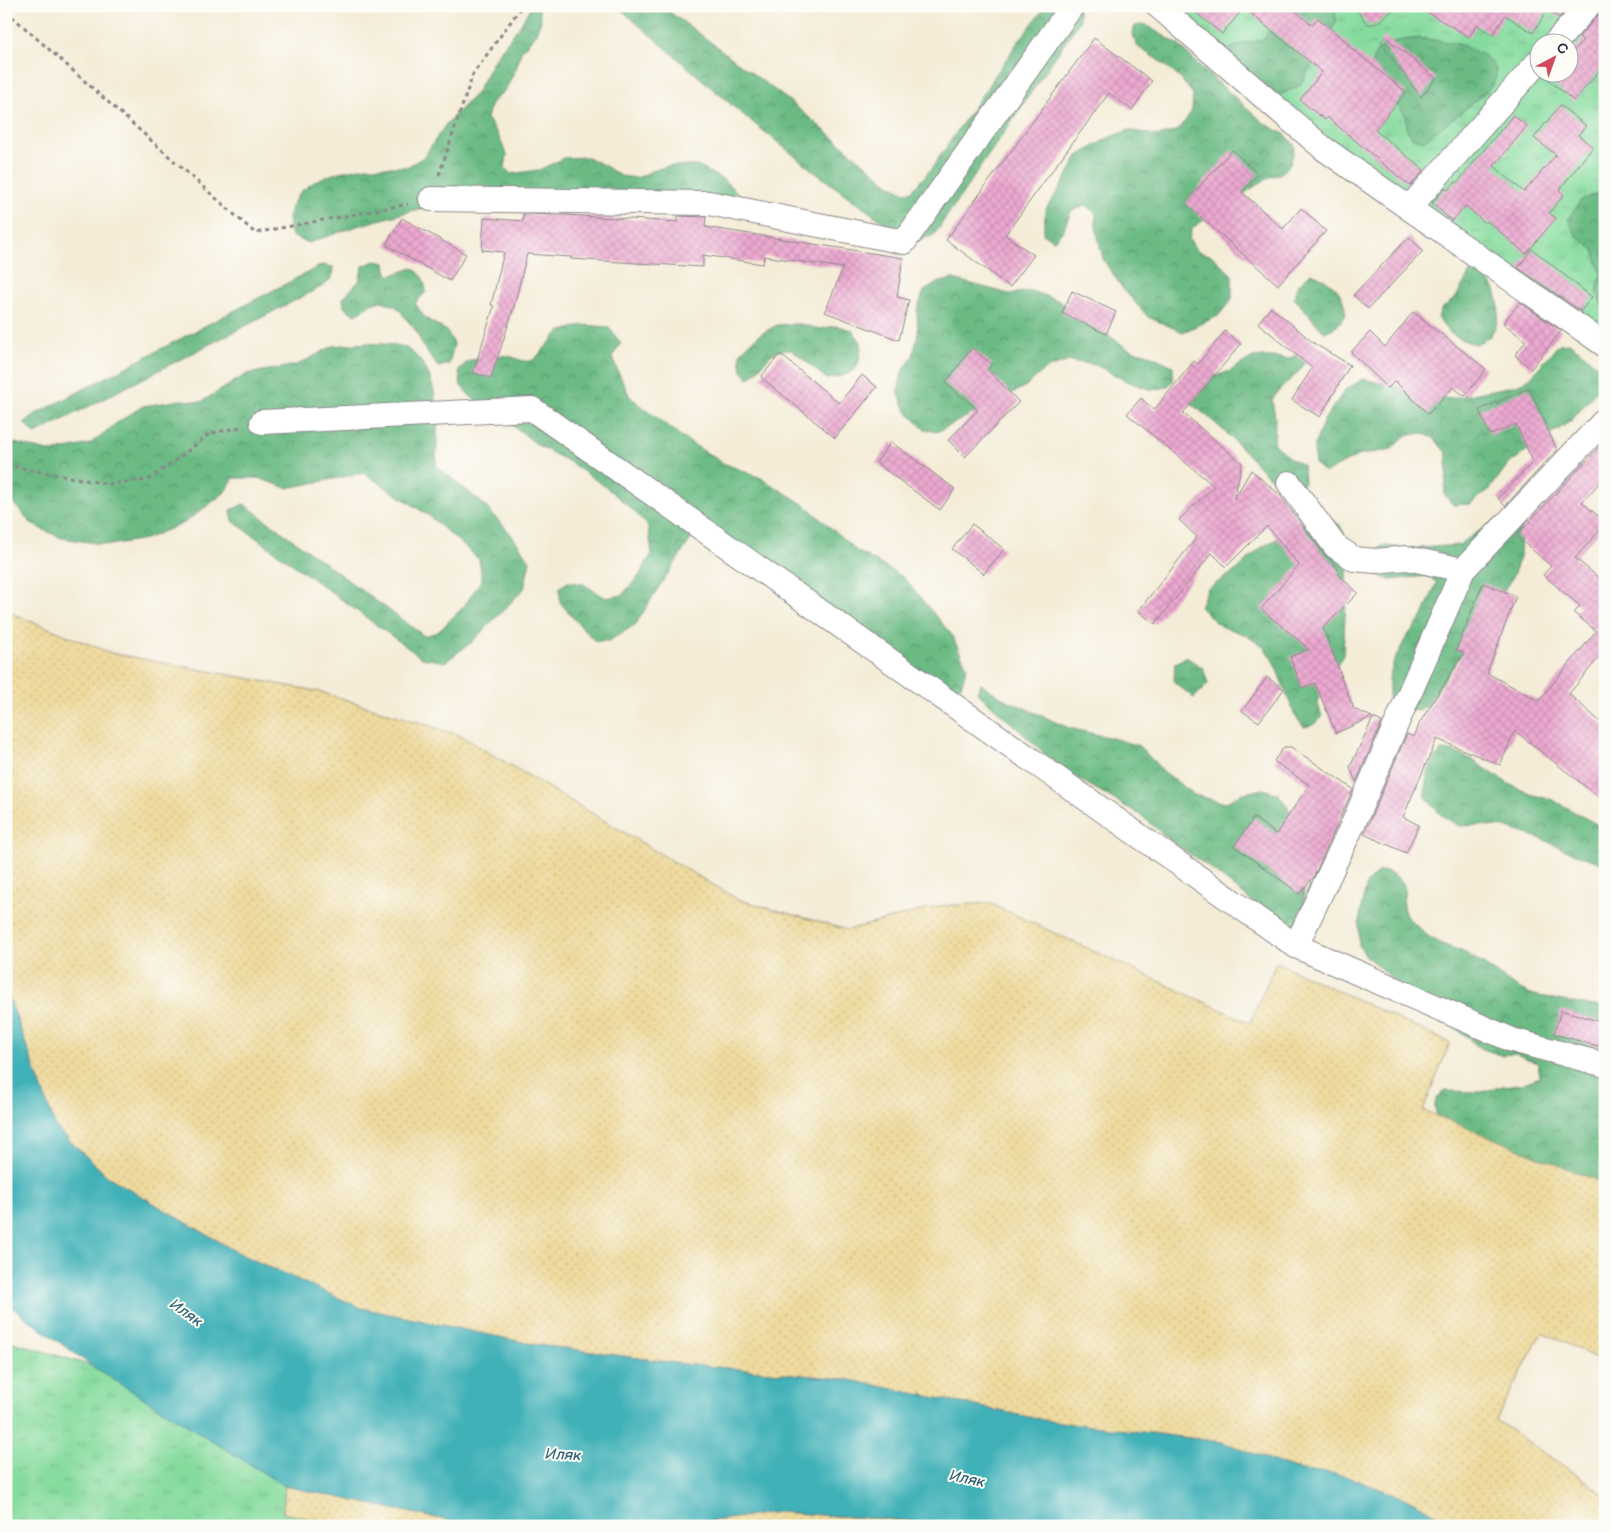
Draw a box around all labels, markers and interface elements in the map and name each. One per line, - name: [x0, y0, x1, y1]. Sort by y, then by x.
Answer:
- north arrow: [1528, 32, 1578, 82]
- text: С: [1553, 39, 1572, 58]
- water label: Иляк: [166, 1295, 207, 1332]
- water label: Иляк: [545, 1445, 582, 1465]
- water label: Иляк: [947, 1466, 988, 1492]

